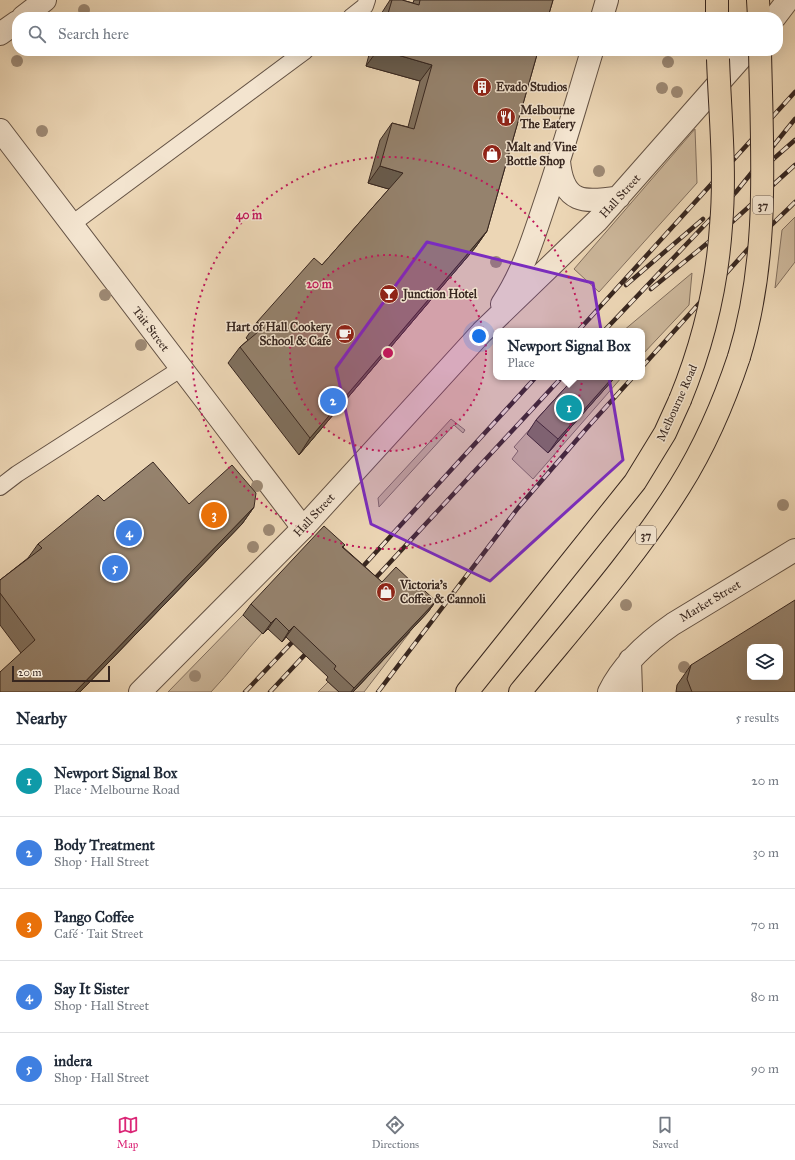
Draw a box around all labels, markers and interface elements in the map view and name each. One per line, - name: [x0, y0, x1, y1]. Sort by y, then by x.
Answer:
- search box: [12, 12, 783, 56]
- icon: search: [26, 23, 48, 45]
- text: Search here: [58, 25, 129, 43]
- building icon: Evado Studios: [471, 76, 493, 98]
- place label: Evado Studios: [496, 80, 568, 94]
- place label: Melbourne The Eatery: [519, 103, 577, 132]
- restaurant icon: Melbourne The Eatery: [495, 106, 517, 128]
- place label: Malt and Vine Bottle Shop: [506, 140, 577, 169]
- shop icon: Malt and Vine Bottle Shop: [481, 143, 503, 165]
- street label: Hall Street: [597, 171, 644, 221]
- road number: 37: [753, 196, 773, 214]
- text: 40 m: [236, 208, 263, 223]
- text: 20 m: [306, 277, 333, 291]
- bar icon: Junction Hotel: [378, 283, 400, 305]
- place label: Junction Hotel: [401, 287, 478, 302]
- street label: Tait Street: [130, 304, 173, 355]
- place label: Hart of Hall Cookery School & Cafe: [226, 320, 332, 348]
- cafe icon: Hart of Hall Cookery School & Cafe: [334, 323, 356, 345]
- your location: [469, 326, 489, 346]
- popup: [493, 328, 645, 380]
- text: Newport Signal Box: [507, 337, 631, 355]
- centre of rings: [381, 346, 395, 360]
- text: Place: [507, 355, 535, 371]
- street label: Melbourne Road: [654, 362, 700, 444]
- pin: 2: [320, 386, 346, 416]
- pin: 1: [556, 393, 582, 423]
- street label: Hall Street: [290, 490, 338, 540]
- pin: 3: [201, 500, 227, 530]
- pin: 4: [116, 518, 142, 548]
- road number: 37: [636, 526, 656, 544]
- pin: 5: [102, 553, 128, 583]
- street label: Market Street: [677, 577, 744, 625]
- place label: Victoria's Coffee & Cannoli: [399, 578, 486, 606]
- shop icon: Victoria's Coffee & Cannoli: [375, 581, 397, 603]
- map controls: [747, 644, 783, 680]
- button: layers: [747, 644, 783, 680]
- scale bar: [12, 664, 110, 683]
- text: 20 m: [18, 666, 41, 679]
- text: Nearby: [16, 708, 67, 729]
- text: 5 results: [735, 710, 779, 726]
- text: Newport Signal Box: [54, 764, 177, 782]
- text: 1: [26, 773, 32, 789]
- text: 20 m: [751, 773, 779, 789]
- text: Place · Melbourne Road: [54, 782, 180, 798]
- text: Body Treatment: [54, 836, 155, 854]
- text: 2: [26, 845, 32, 861]
- text: 30 m: [753, 845, 779, 861]
- text: Shop · Hall Street: [54, 854, 149, 870]
- text: Pango Coffee: [54, 908, 134, 926]
- text: 3: [26, 917, 32, 933]
- text: 70 m: [751, 917, 779, 933]
- text: Café · Tait Street: [54, 926, 143, 942]
- text: Say It Sister: [54, 980, 129, 998]
- text: 4: [25, 989, 33, 1005]
- text: 80 m: [751, 989, 779, 1005]
- text: Shop · Hall Street: [54, 998, 149, 1014]
- text: indera: [54, 1052, 92, 1070]
- text: 5: [26, 1061, 32, 1077]
- text: 90 m: [751, 1061, 779, 1077]
- text: Shop · Hall Street: [54, 1070, 149, 1086]
- tab: Map: [117, 1114, 139, 1151]
- tab: Directions: [372, 1114, 419, 1151]
- tab: Saved: [652, 1114, 678, 1151]

